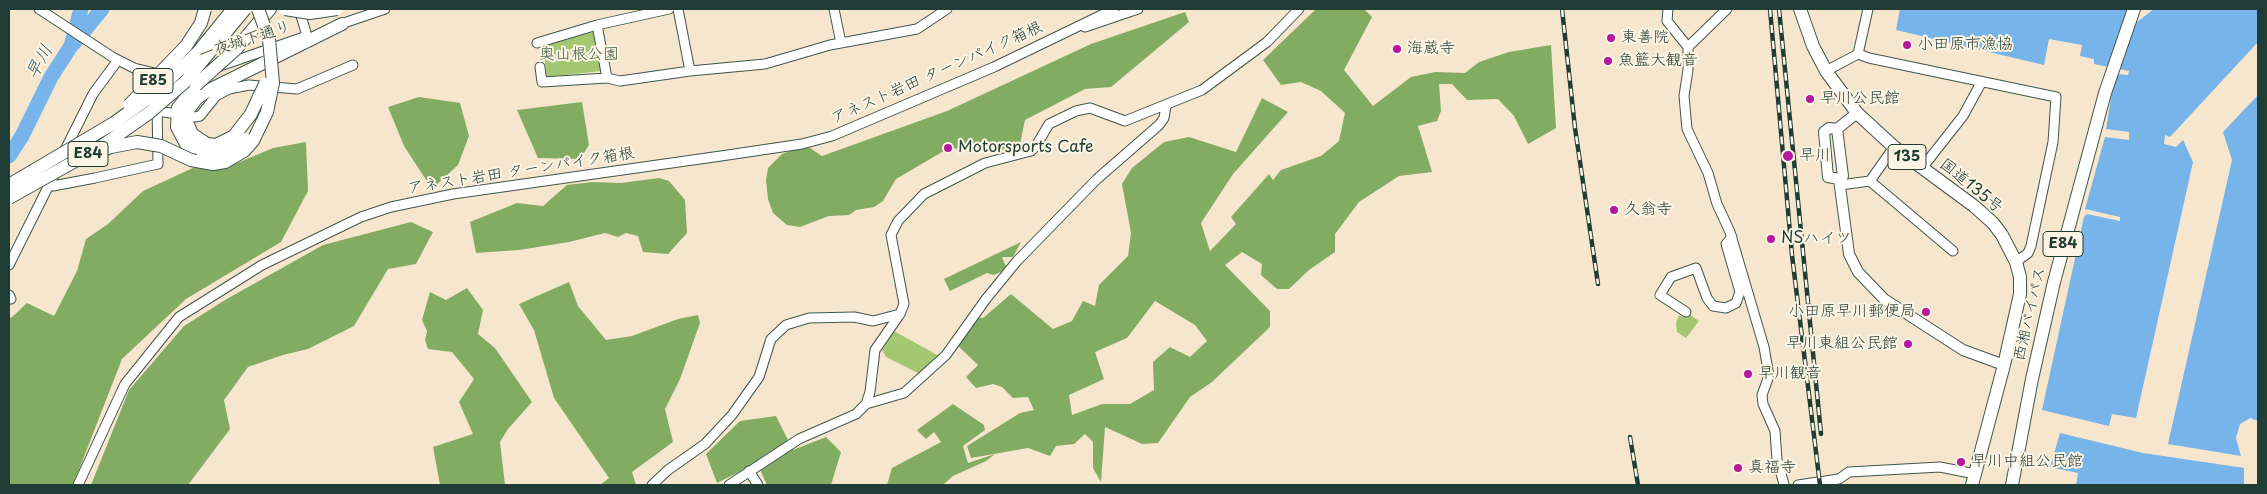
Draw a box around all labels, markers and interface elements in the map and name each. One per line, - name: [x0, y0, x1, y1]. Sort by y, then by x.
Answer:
- street label: 一夜城下通り: [196, 17, 294, 65]
- street label: アネスト岩田 ターンパイク箱根: [828, 18, 1046, 128]
- place label: 東善院: [1621, 28, 1669, 48]
- marker: 東善院: [1605, 32, 1617, 44]
- place label: 小田原市漁協: [1917, 35, 2013, 55]
- place label: 海蔵寺: [1407, 39, 1455, 59]
- marker: 小田原市漁協: [1901, 39, 1913, 51]
- water label: 早川: [22, 41, 58, 83]
- marker: 海蔵寺: [1391, 43, 1403, 55]
- park label: 奥山根公園: [539, 45, 619, 65]
- place label: 魚籃大観音: [1618, 51, 1698, 71]
- marker: 魚籃大観音: [1602, 55, 1614, 67]
- road number: E85: [133, 68, 173, 94]
- place label: 早川公民館: [1820, 89, 1900, 109]
- marker: 早川公民館: [1804, 93, 1816, 105]
- place label: Motorsports Cafe: [958, 138, 1093, 158]
- road number: E84: [68, 142, 108, 166]
- marker: Motorsports Cafe: [942, 142, 954, 154]
- street label: アネスト岩田 ターンパイク箱根: [406, 144, 636, 198]
- road number: 135: [1888, 144, 1926, 170]
- place label: 早川: [1799, 146, 1831, 166]
- marker: 早川: [1781, 149, 1795, 163]
- street label: 国道135号: [1936, 155, 2006, 217]
- place label: 久翁寺: [1624, 200, 1672, 220]
- marker: 久翁寺: [1608, 204, 1620, 216]
- place label: NSハイツ: [1781, 229, 1851, 249]
- road number: E84: [2043, 232, 2083, 256]
- marker: NSハイツ: [1765, 233, 1777, 245]
- street label: 西湘バイパス: [2010, 265, 2050, 363]
- place label: 小田原早川郵便局: [1788, 302, 1916, 322]
- marker: 小田原早川郵便局: [1920, 306, 1932, 318]
- place label: 早川東組公民館: [1786, 334, 1898, 354]
- marker: 早川東組公民館: [1902, 338, 1914, 350]
- place label: 早川観音: [1758, 364, 1822, 384]
- marker: 早川観音: [1742, 368, 1754, 380]
- place label: 早川中組公民館: [1971, 452, 2083, 472]
- marker: 早川中組公民館: [1955, 456, 1967, 468]
- place label: 真福寺: [1748, 458, 1796, 478]
- marker: 真福寺: [1732, 462, 1744, 474]

